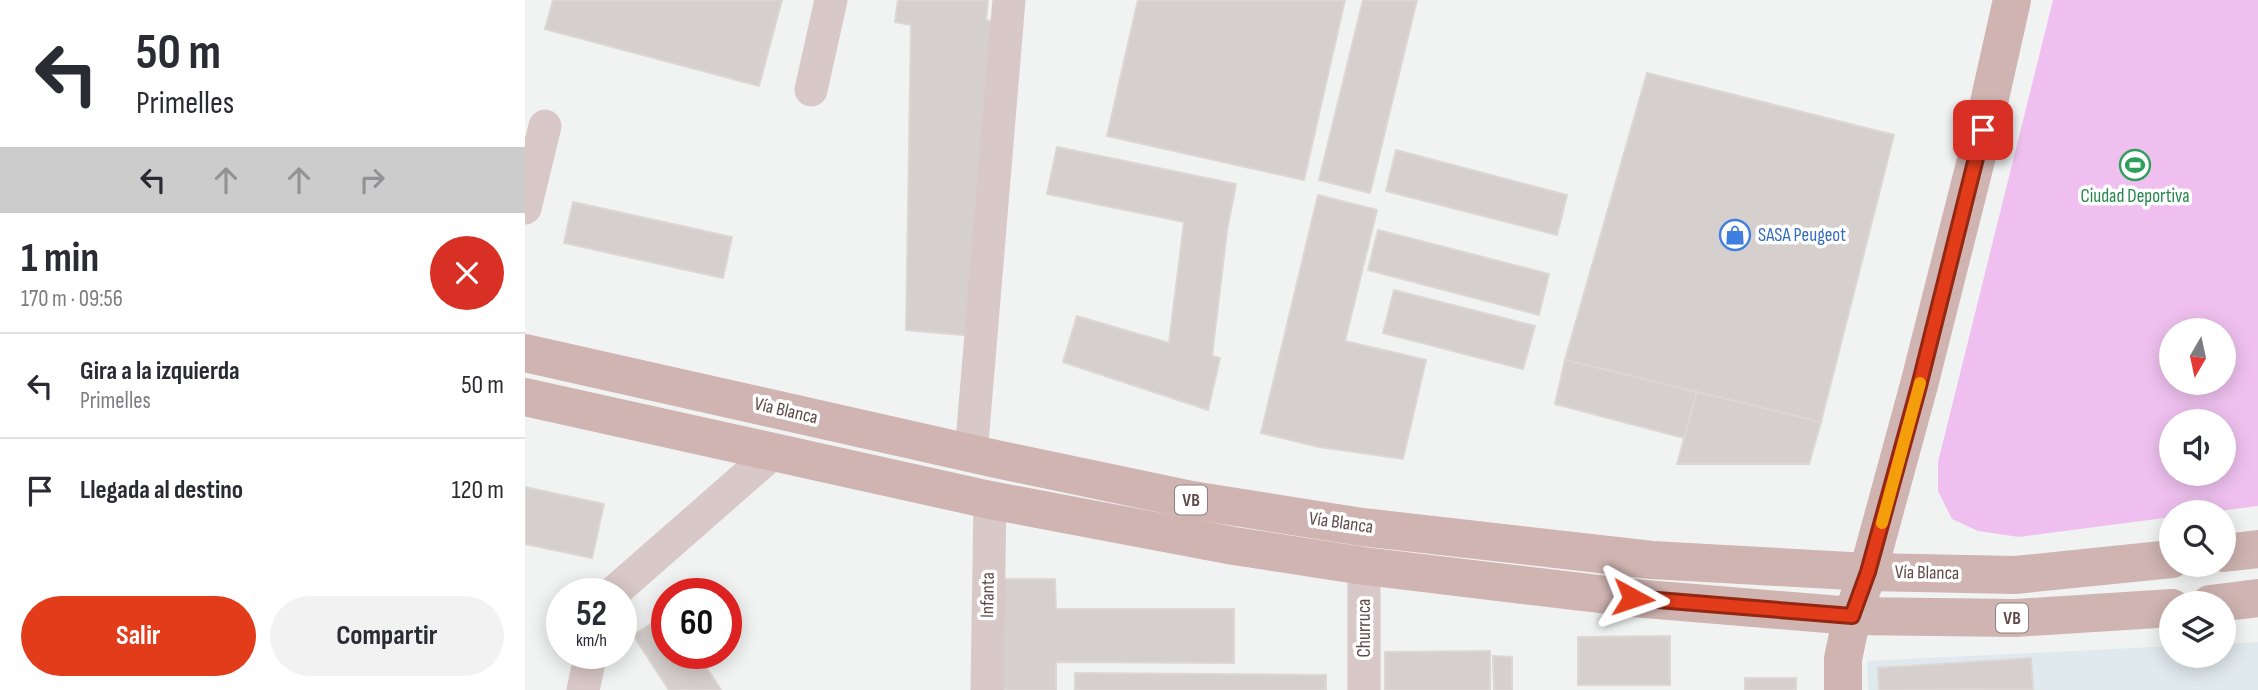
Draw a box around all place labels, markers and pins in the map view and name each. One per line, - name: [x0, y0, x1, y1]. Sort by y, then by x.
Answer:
- pin: [1953, 100, 2013, 160]
- sports icon: Ciudad Deportiva: [2118, 148, 2152, 182]
- place label: Ciudad Deportiva: [2080, 185, 2190, 208]
- shop icon: SASA Peugeot: [1718, 218, 1752, 252]
- place label: SASA Peugeot: [1758, 224, 1846, 247]

